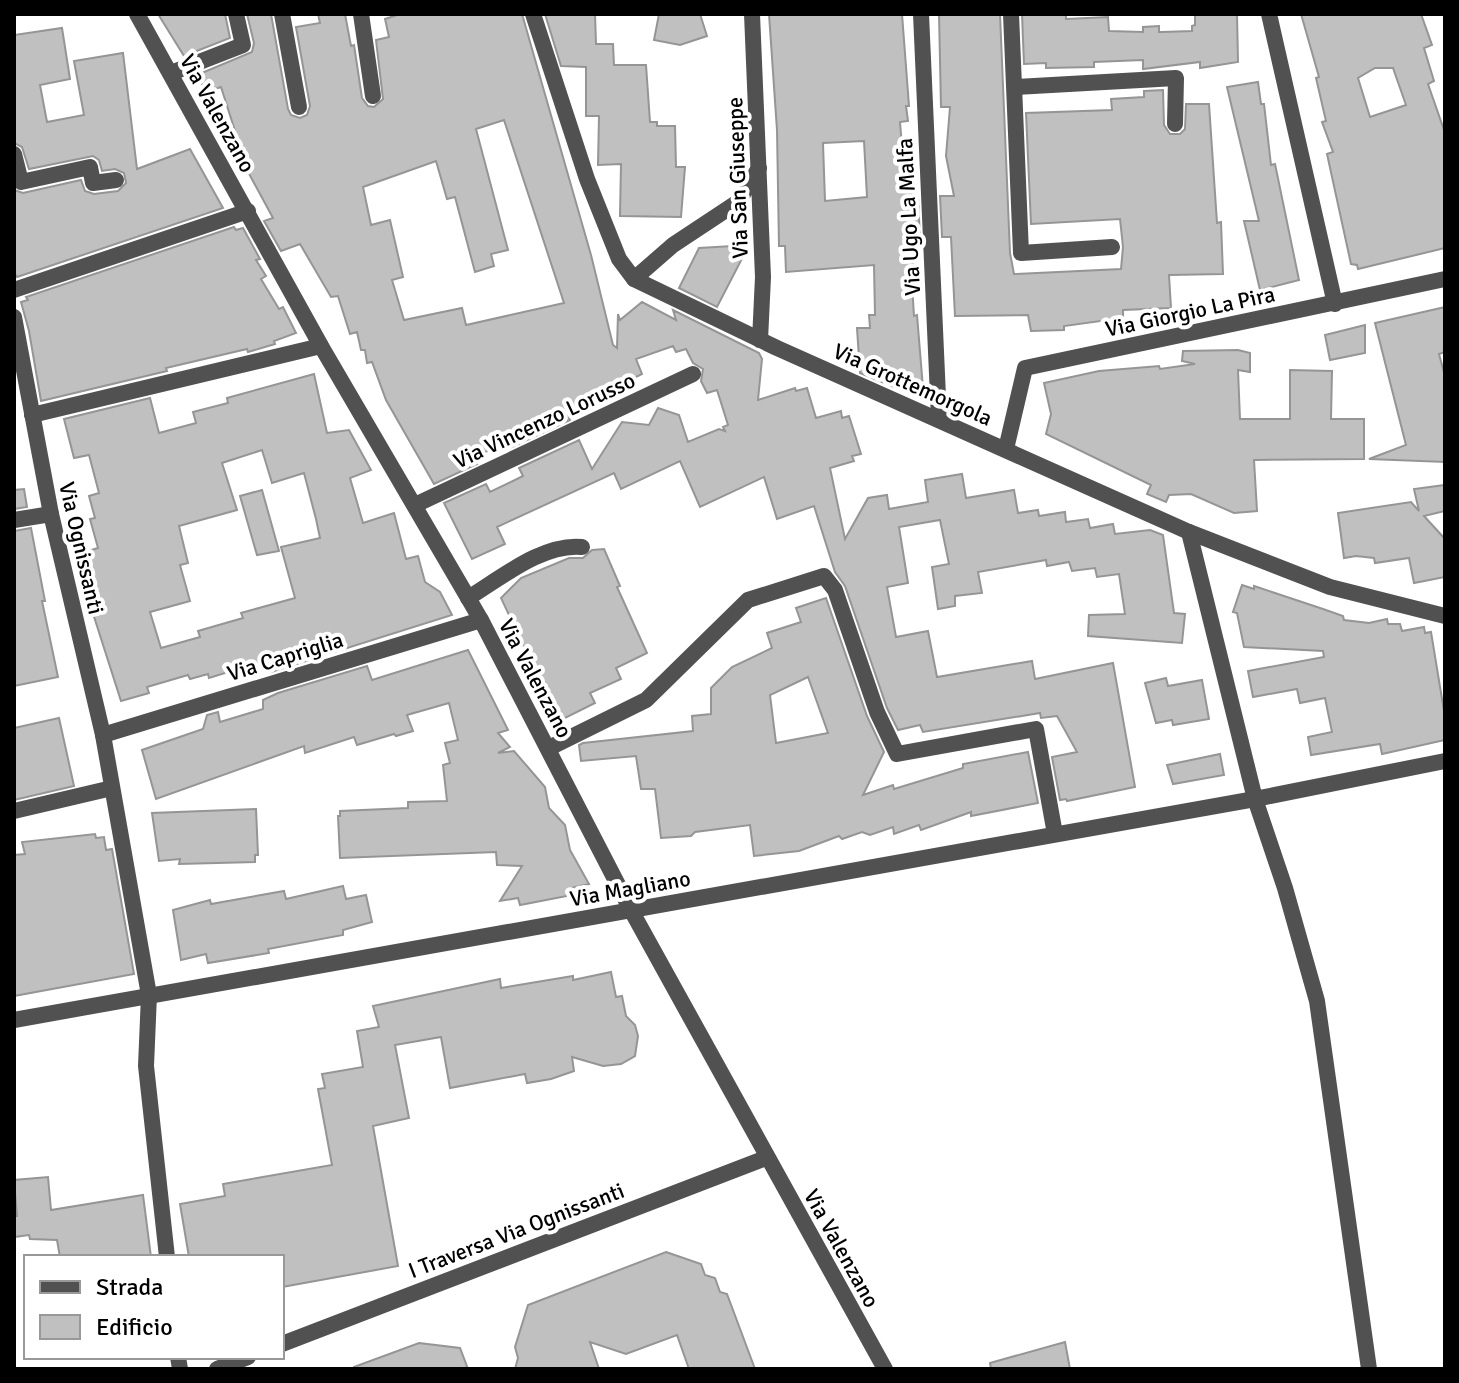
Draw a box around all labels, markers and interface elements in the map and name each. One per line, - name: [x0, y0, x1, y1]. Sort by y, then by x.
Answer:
- street label: Via Valenzano: [174, 49, 261, 177]
- street label: Via San Giuseppe: [721, 97, 754, 259]
- street label: Via Ugo La Malfa: [891, 137, 926, 297]
- street label: Via Giorgio La Pira: [1103, 280, 1277, 343]
- street label: Via Grottemorgola: [829, 337, 997, 432]
- street label: Via Vincenzo Lorusso: [449, 367, 639, 474]
- street label: Via Ognissanti: [53, 479, 110, 617]
- street label: Via Valenzano: [493, 614, 578, 742]
- street label: Via Capriglia: [224, 626, 347, 687]
- street label: Via Magliano: [568, 865, 692, 912]
- street label: I Traversa Via Ognissanti: [404, 1177, 628, 1284]
- street label: Via Valenzano: [798, 1184, 885, 1312]
- legend: [24, 1255, 284, 1359]
- text: Strada: [96, 1272, 163, 1302]
- text: Edificio: [96, 1312, 173, 1342]

